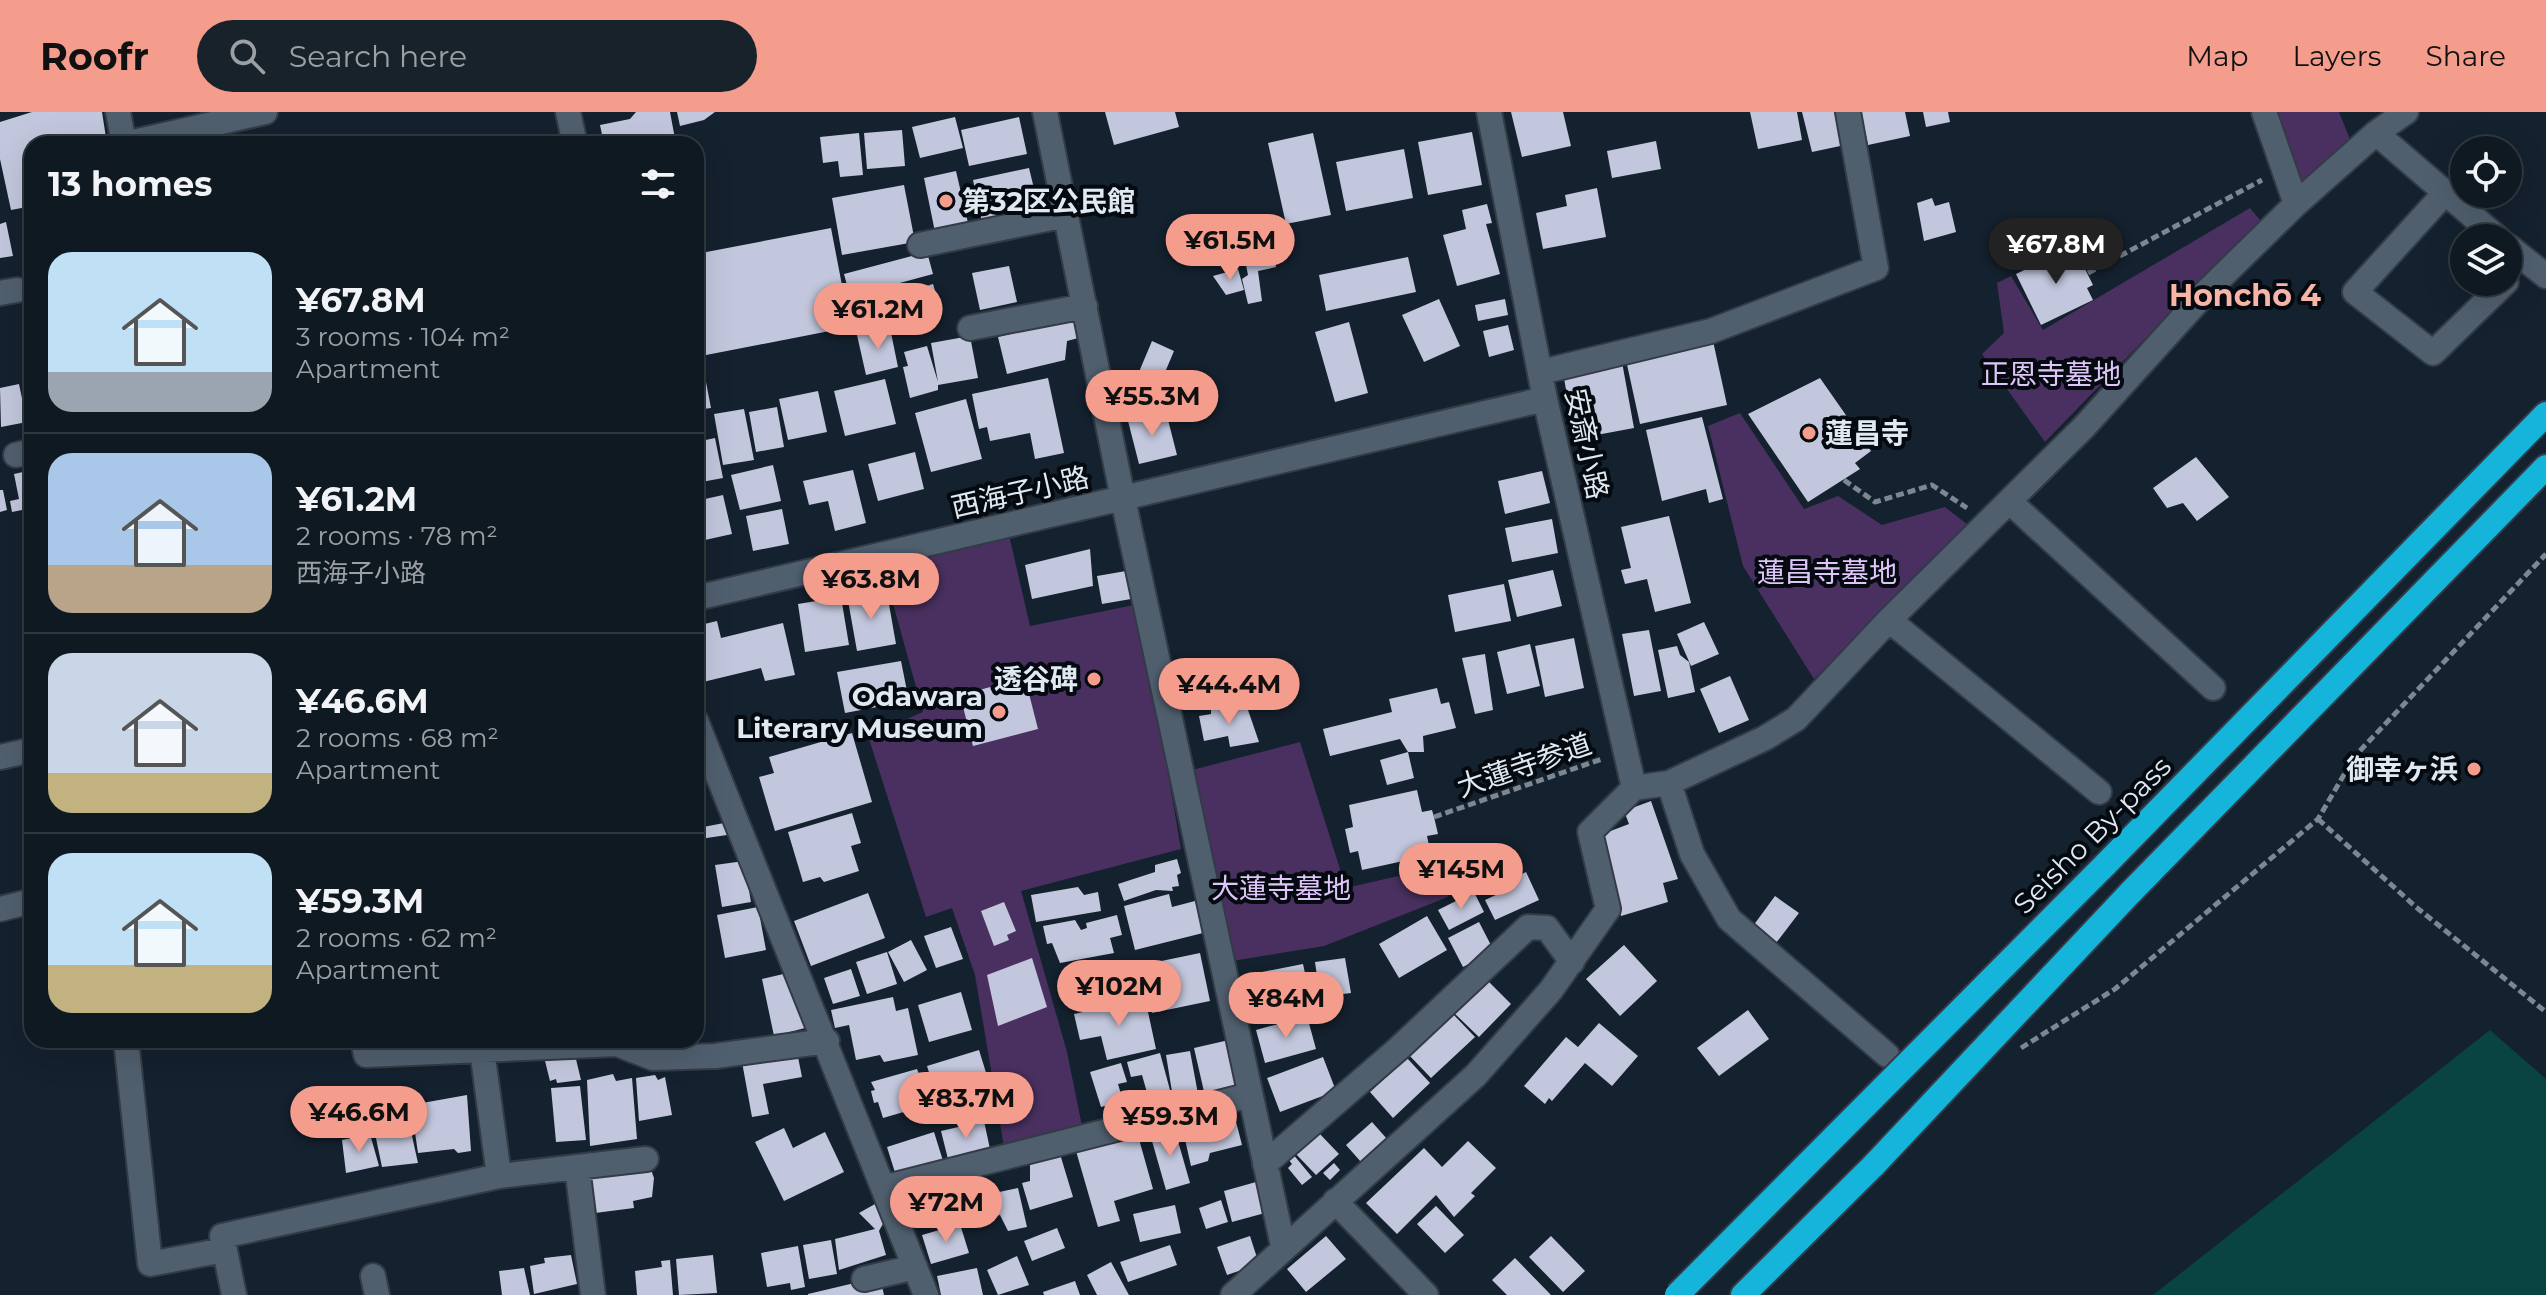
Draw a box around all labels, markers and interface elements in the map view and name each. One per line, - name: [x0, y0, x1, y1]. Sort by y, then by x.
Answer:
- search box: [197, 20, 757, 92]
- text: Roofr: [40, 33, 149, 80]
- icon: search: [225, 34, 269, 78]
- text: Search here: [289, 38, 467, 75]
- text: Map: [2186, 39, 2249, 73]
- text: Layers: [2293, 39, 2382, 73]
- text: Share: [2426, 39, 2506, 73]
- map controls: [2450, 136, 2522, 296]
- button: locate: [2450, 136, 2522, 208]
- icon: filters: [636, 162, 680, 206]
- text: 13 homes: [48, 163, 212, 205]
- place label: 第32区公民館: [962, 184, 1135, 218]
- marker: 第32区公民館: [937, 192, 955, 210]
- pin: ¥61.5M: [1165, 214, 1295, 282]
- pin: ¥67.8M: [1991, 218, 2121, 286]
- text: ¥61.5M: [1184, 224, 1276, 256]
- button: layers: [2450, 224, 2522, 296]
- text: ¥67.8M: [2006, 228, 2106, 260]
- district label: Honchō 4: [2169, 277, 2321, 314]
- text: ¥67.8M: [296, 279, 426, 321]
- pin: ¥61.2M: [813, 283, 943, 351]
- icon: home: [112, 284, 208, 380]
- text: ¥61.2M: [832, 293, 924, 325]
- text: 3 rooms · 104 m²: [296, 321, 510, 353]
- text: Apartment: [296, 353, 440, 385]
- park label: 正恩寺墓地: [1981, 357, 2121, 391]
- pin: ¥55.3M: [1087, 370, 1217, 438]
- text: ¥55.3M: [1103, 380, 1201, 412]
- street label: 安斎小路: [1559, 386, 1615, 502]
- place label: 蓮昌寺: [1825, 416, 1909, 450]
- marker: 蓮昌寺: [1800, 424, 1818, 442]
- street label: 西海子小路: [948, 460, 1092, 524]
- text: ¥61.2M: [296, 478, 417, 520]
- icon: home: [112, 485, 208, 581]
- text: 2 rooms · 78 m²: [296, 520, 498, 552]
- pin: ¥63.8M: [806, 553, 936, 621]
- park label: 蓮昌寺墓地: [1757, 555, 1897, 589]
- text: 西海子小路: [296, 557, 426, 589]
- text: ¥63.8M: [821, 563, 921, 595]
- pin: ¥44.4M: [1164, 658, 1294, 726]
- place label: 透谷碑: [994, 662, 1078, 696]
- text: ¥44.4M: [1177, 668, 1281, 700]
- marker: 透谷碑: [1085, 670, 1103, 688]
- place label: Odawara Literary Museum: [736, 679, 983, 745]
- text: ¥46.6M: [296, 680, 429, 722]
- icon: home: [112, 685, 208, 781]
- marker: Odawara Literary Museum: [990, 703, 1008, 721]
- text: 2 rooms · 68 m²: [296, 722, 499, 754]
- street label: 大蓮寺参道: [1452, 726, 1596, 804]
- street label: Seisho By-pass: [2006, 749, 2178, 921]
- place label: 御幸ヶ浜: [2346, 752, 2458, 786]
- text: Apartment: [296, 754, 440, 786]
- marker: 御幸ヶ浜: [2465, 760, 2483, 778]
- pin: ¥145M: [1405, 843, 1517, 911]
- text: ¥145M: [1417, 853, 1505, 885]
- park label: 大蓮寺墓地: [1211, 871, 1351, 905]
- text: ¥59.3M: [296, 880, 424, 922]
- icon: home: [112, 885, 208, 981]
- text: 2 rooms · 62 m²: [296, 922, 497, 954]
- text: Apartment: [296, 954, 440, 986]
- pin: ¥102M: [1063, 960, 1175, 1028]
- text: ¥102M: [1075, 970, 1163, 1002]
- pin: ¥84M: [1239, 972, 1333, 1040]
- text: ¥84M: [1247, 982, 1325, 1014]
- pin: ¥83.7M: [901, 1072, 1031, 1140]
- text: ¥83.7M: [917, 1082, 1015, 1114]
- pin: ¥46.6M: [294, 1086, 424, 1154]
- pin: ¥59.3M: [1105, 1090, 1235, 1158]
- text: ¥46.6M: [308, 1096, 410, 1128]
- text: ¥59.3M: [1121, 1100, 1219, 1132]
- pin: ¥72M: [899, 1176, 993, 1244]
- text: ¥72M: [908, 1186, 984, 1218]

